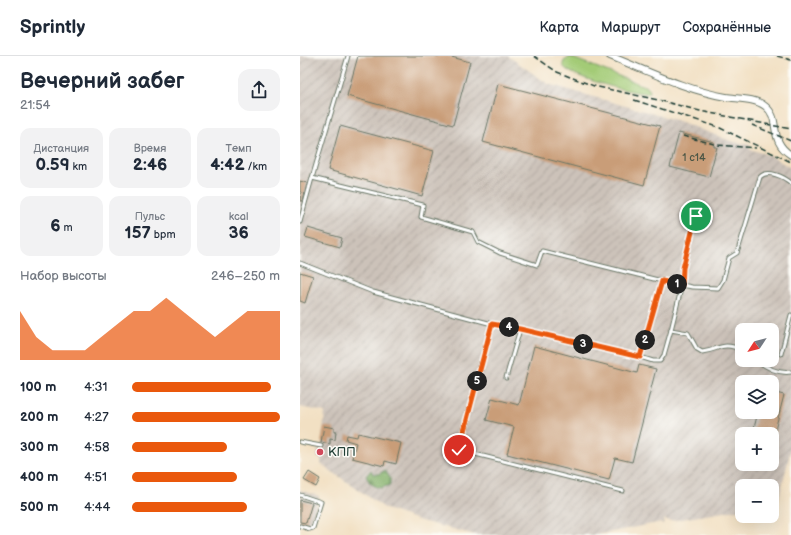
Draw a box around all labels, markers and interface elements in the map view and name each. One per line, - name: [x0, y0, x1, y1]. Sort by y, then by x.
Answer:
- text: Sprintly: [20, 16, 85, 39]
- text: Карта: [540, 19, 579, 36]
- text: Маршрут: [601, 19, 661, 36]
- text: Сохранённые: [683, 19, 771, 36]
- text: Вечерний забег: [20, 68, 184, 95]
- button: share: [238, 69, 280, 111]
- text: 21:54: [20, 97, 51, 113]
- text: Дистанция: [33, 142, 89, 155]
- text: Время: [134, 142, 166, 155]
- text: Темп: [226, 142, 252, 155]
- house number: 1 с14: [682, 151, 706, 164]
- text: 0.59: [36, 155, 70, 175]
- text: 2:46: [133, 155, 167, 175]
- text: 4:42: [210, 155, 245, 175]
- text: km: [70, 160, 87, 173]
- text: /km: [245, 160, 267, 173]
- pin: [679, 199, 713, 233]
- icon: arrive: [685, 205, 707, 227]
- text: Пульс: [135, 210, 165, 223]
- text: kcal: [229, 210, 249, 223]
- text: 6: [50, 216, 60, 236]
- text: m: [60, 221, 73, 234]
- text: 157: [124, 223, 151, 243]
- text: 36: [229, 223, 249, 243]
- text: bpm: [151, 228, 175, 241]
- text: Набор высоты: [20, 268, 107, 284]
- text: 246–250 m: [211, 268, 280, 284]
- pin: 1: [667, 274, 687, 294]
- text: 1: [675, 277, 679, 290]
- pin: 4: [499, 317, 519, 337]
- text: 4: [506, 320, 512, 333]
- north arrow: [735, 323, 779, 367]
- map controls: [735, 323, 779, 523]
- pin: 2: [635, 330, 655, 350]
- text: 2: [642, 333, 648, 346]
- pin: 3: [573, 334, 593, 354]
- text: 3: [580, 337, 586, 350]
- pin: 5: [467, 371, 487, 391]
- text: 5: [474, 374, 480, 387]
- button: layers: [735, 375, 779, 419]
- text: 100 m: [20, 379, 56, 395]
- text: 4:31: [84, 379, 108, 395]
- text: 200 m: [20, 409, 58, 425]
- text: 4:27: [84, 409, 109, 425]
- button: +: [735, 427, 779, 471]
- pin: [442, 433, 476, 467]
- text: 300 m: [20, 439, 58, 455]
- text: 4:58: [84, 439, 110, 455]
- icon: check: [448, 439, 470, 461]
- place label: КПП: [328, 444, 356, 460]
- marker: КПП: [315, 447, 325, 457]
- text: 400 m: [20, 469, 58, 485]
- text: 4:51: [84, 469, 107, 485]
- button: −: [735, 479, 779, 523]
- text: 500 m: [20, 499, 58, 515]
- text: 4:44: [84, 499, 110, 515]

